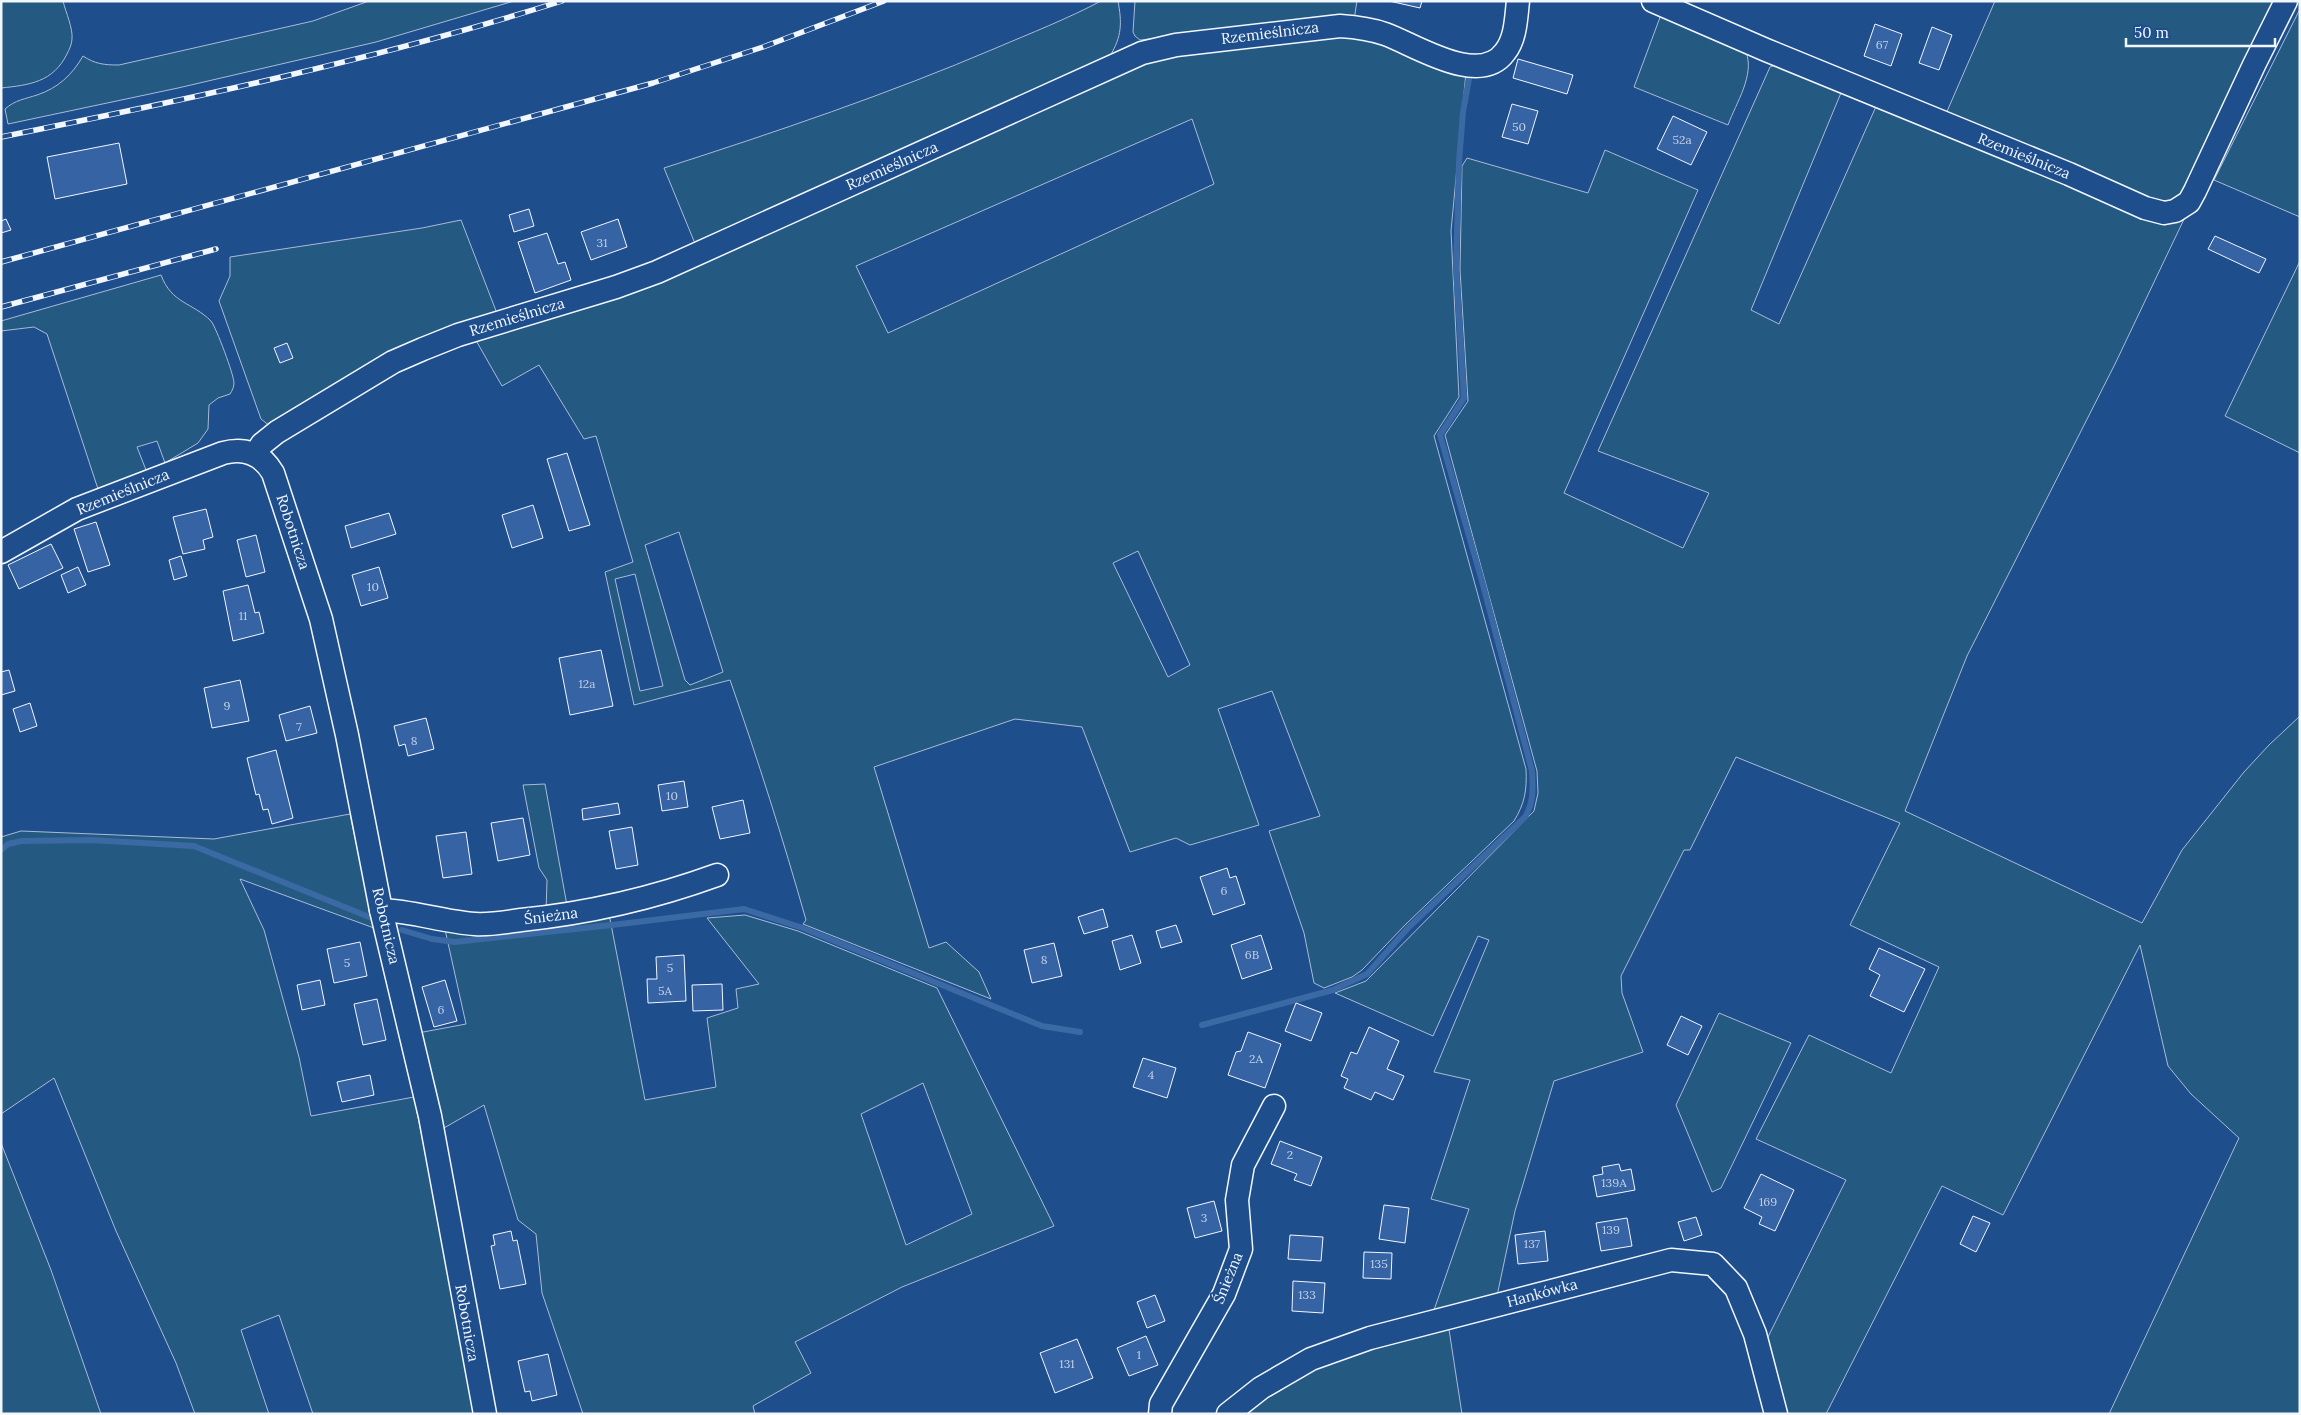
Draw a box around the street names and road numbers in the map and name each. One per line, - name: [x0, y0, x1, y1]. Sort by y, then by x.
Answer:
- street label: Rzemieślnicza: [1220, 17, 1320, 48]
- street label: Rzemieślnicza: [1975, 128, 2074, 183]
- street label: Rzemieślnicza: [843, 137, 941, 194]
- street label: Rzemieślnicza: [467, 293, 567, 340]
- street label: Rzemieślnicza: [74, 464, 172, 519]
- street label: Robotnicza: [272, 492, 315, 572]
- street label: Robotnicza: [368, 886, 405, 966]
- street label: Śnieżna: [523, 903, 579, 928]
- street label: Śnieżna: [1209, 1249, 1247, 1307]
- street label: Hankówka: [1504, 1274, 1580, 1311]
- street label: Robotnicza: [451, 1283, 484, 1363]

